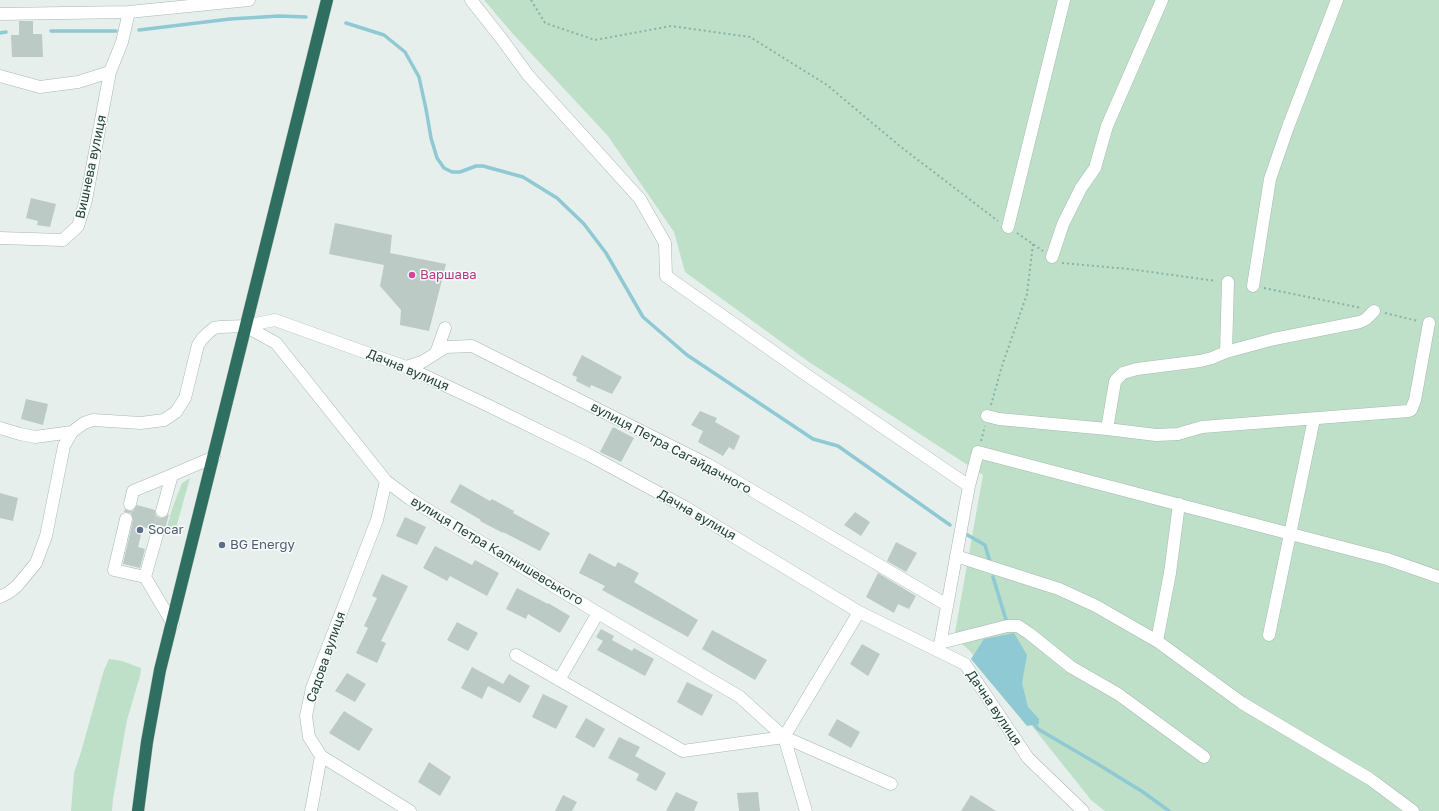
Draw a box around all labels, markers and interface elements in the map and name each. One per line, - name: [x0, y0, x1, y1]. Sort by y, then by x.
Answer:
- street label: Вишнева вулиця: [72, 114, 110, 220]
- place label: Варшава: [420, 267, 477, 283]
- marker: Варшава: [407, 270, 417, 280]
- street label: Дачна вулиця: [365, 346, 451, 394]
- street label: вулиця Петра Сагайдачного: [588, 399, 754, 497]
- street label: Дачна вулиця: [655, 486, 739, 544]
- street label: вулиця Петра Калнишевського: [408, 493, 586, 609]
- place label: Socar: [148, 522, 184, 538]
- marker: Socar: [135, 525, 145, 535]
- place label: BG Energy: [230, 537, 295, 553]
- marker: BG Energy: [217, 540, 227, 550]
- street label: Садова вулиця: [303, 610, 349, 704]
- street label: Дачна вулиця: [963, 667, 1025, 749]

